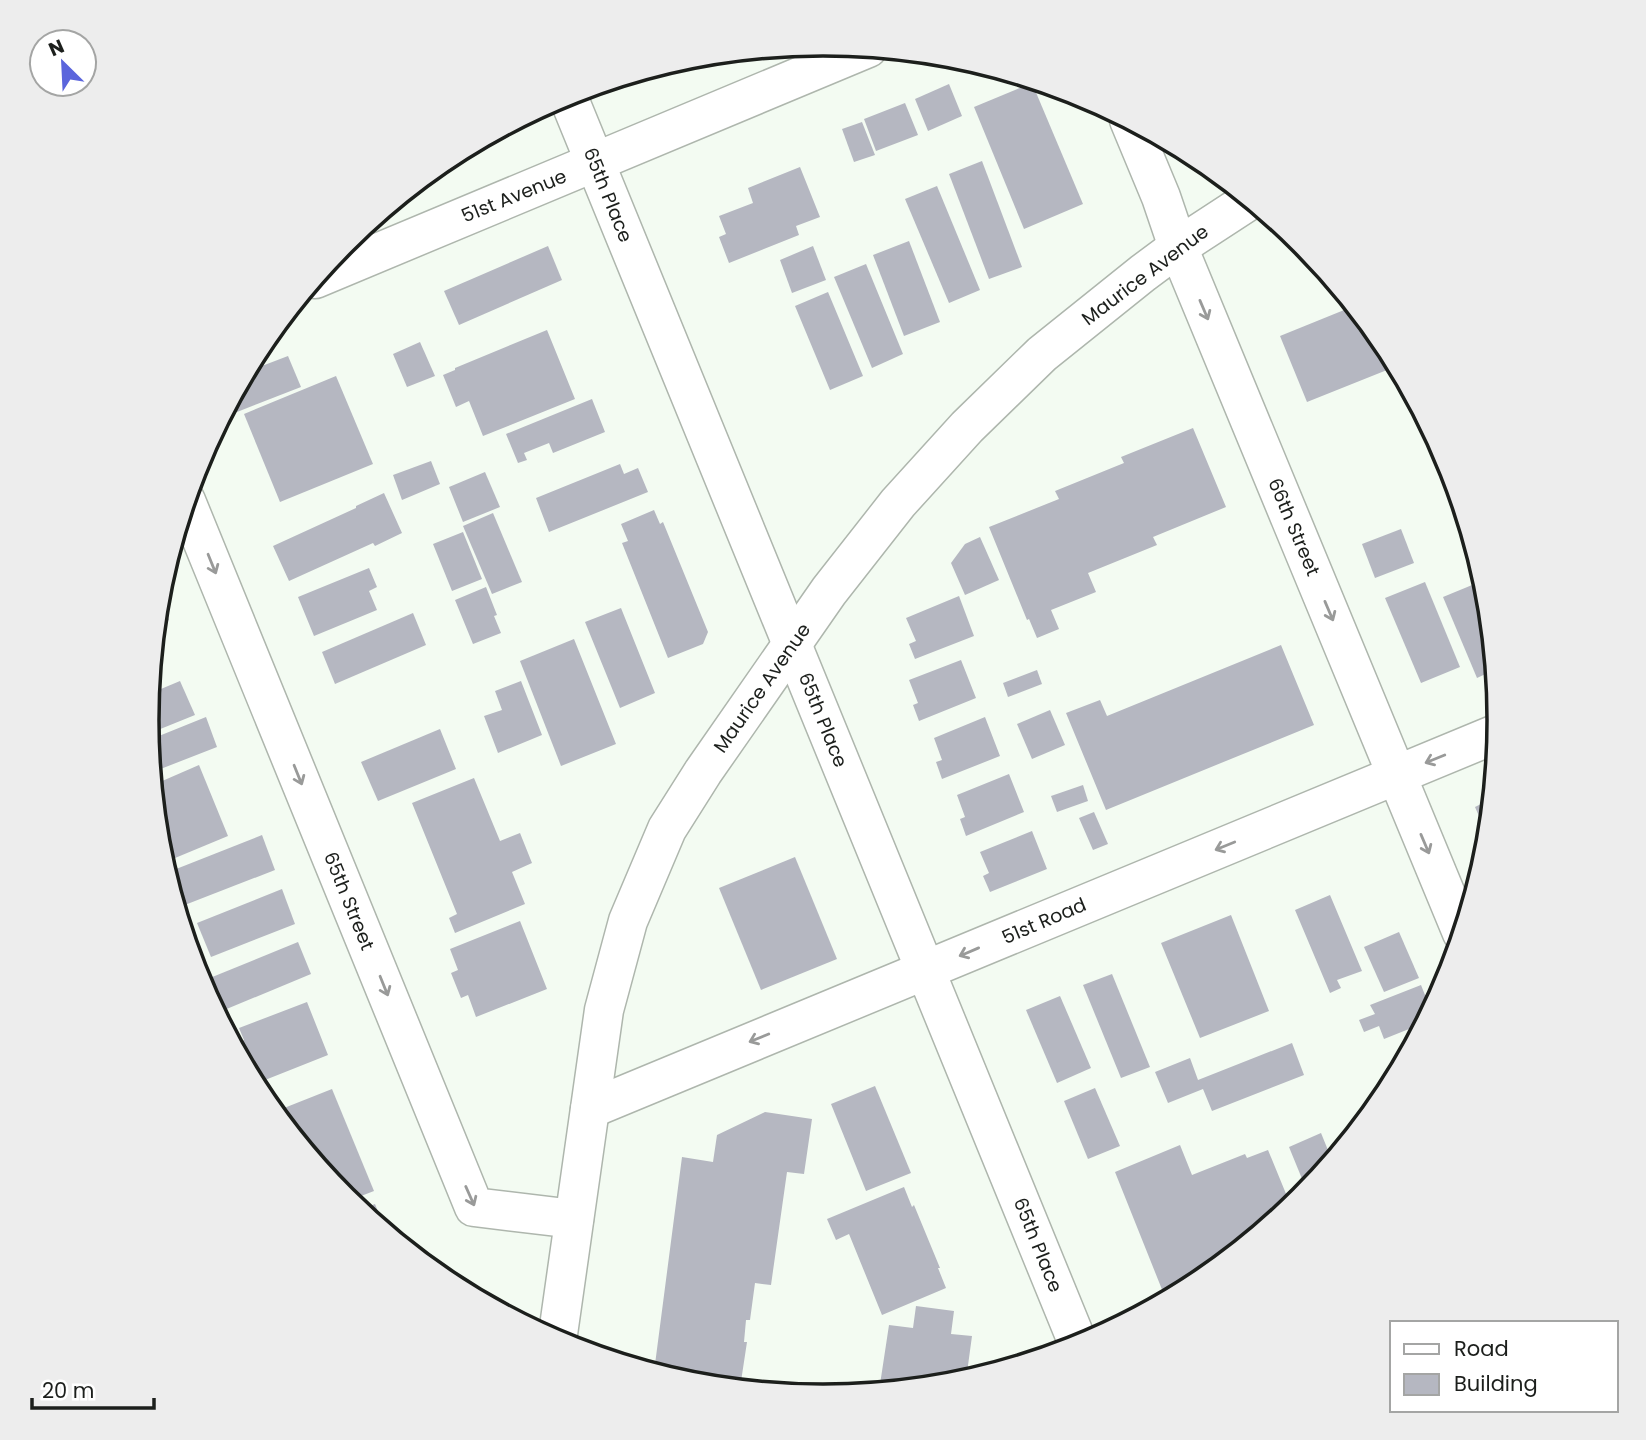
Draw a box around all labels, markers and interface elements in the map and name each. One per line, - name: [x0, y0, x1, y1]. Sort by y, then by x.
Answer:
- north arrow: [28, 28, 98, 98]
- text: N: [44, 33, 68, 63]
- street label: 65th Place: [577, 144, 639, 246]
- street label: 51st Avenue: [457, 163, 571, 229]
- street label: Maurice Avenue: [1076, 218, 1214, 332]
- one-way arrow: [1199, 299, 1212, 320]
- street label: 66th Street: [1261, 474, 1327, 580]
- one-way arrow: [206, 553, 219, 575]
- one-way arrow: [1323, 599, 1336, 621]
- street label: Maurice Avenue: [707, 618, 817, 758]
- street label: 65th Place: [792, 669, 854, 771]
- one-way arrow: [1425, 753, 1446, 766]
- one-way arrow: [292, 764, 305, 785]
- one-way arrow: [1419, 832, 1432, 854]
- one-way arrow: [1214, 840, 1236, 853]
- street label: 65th Street: [317, 848, 381, 954]
- street label: 51st Road: [998, 891, 1090, 951]
- one-way arrow: [959, 946, 981, 959]
- one-way arrow: [378, 974, 391, 996]
- one-way arrow: [749, 1033, 770, 1046]
- one-way arrow: [464, 1185, 477, 1206]
- street label: 65th Place: [1007, 1194, 1069, 1296]
- legend: [1390, 1321, 1618, 1412]
- text: Road: [1454, 1334, 1509, 1363]
- scale bar: [32, 1366, 154, 1410]
- text: Building: [1454, 1369, 1538, 1398]
- text: 20 m: [42, 1376, 95, 1405]

